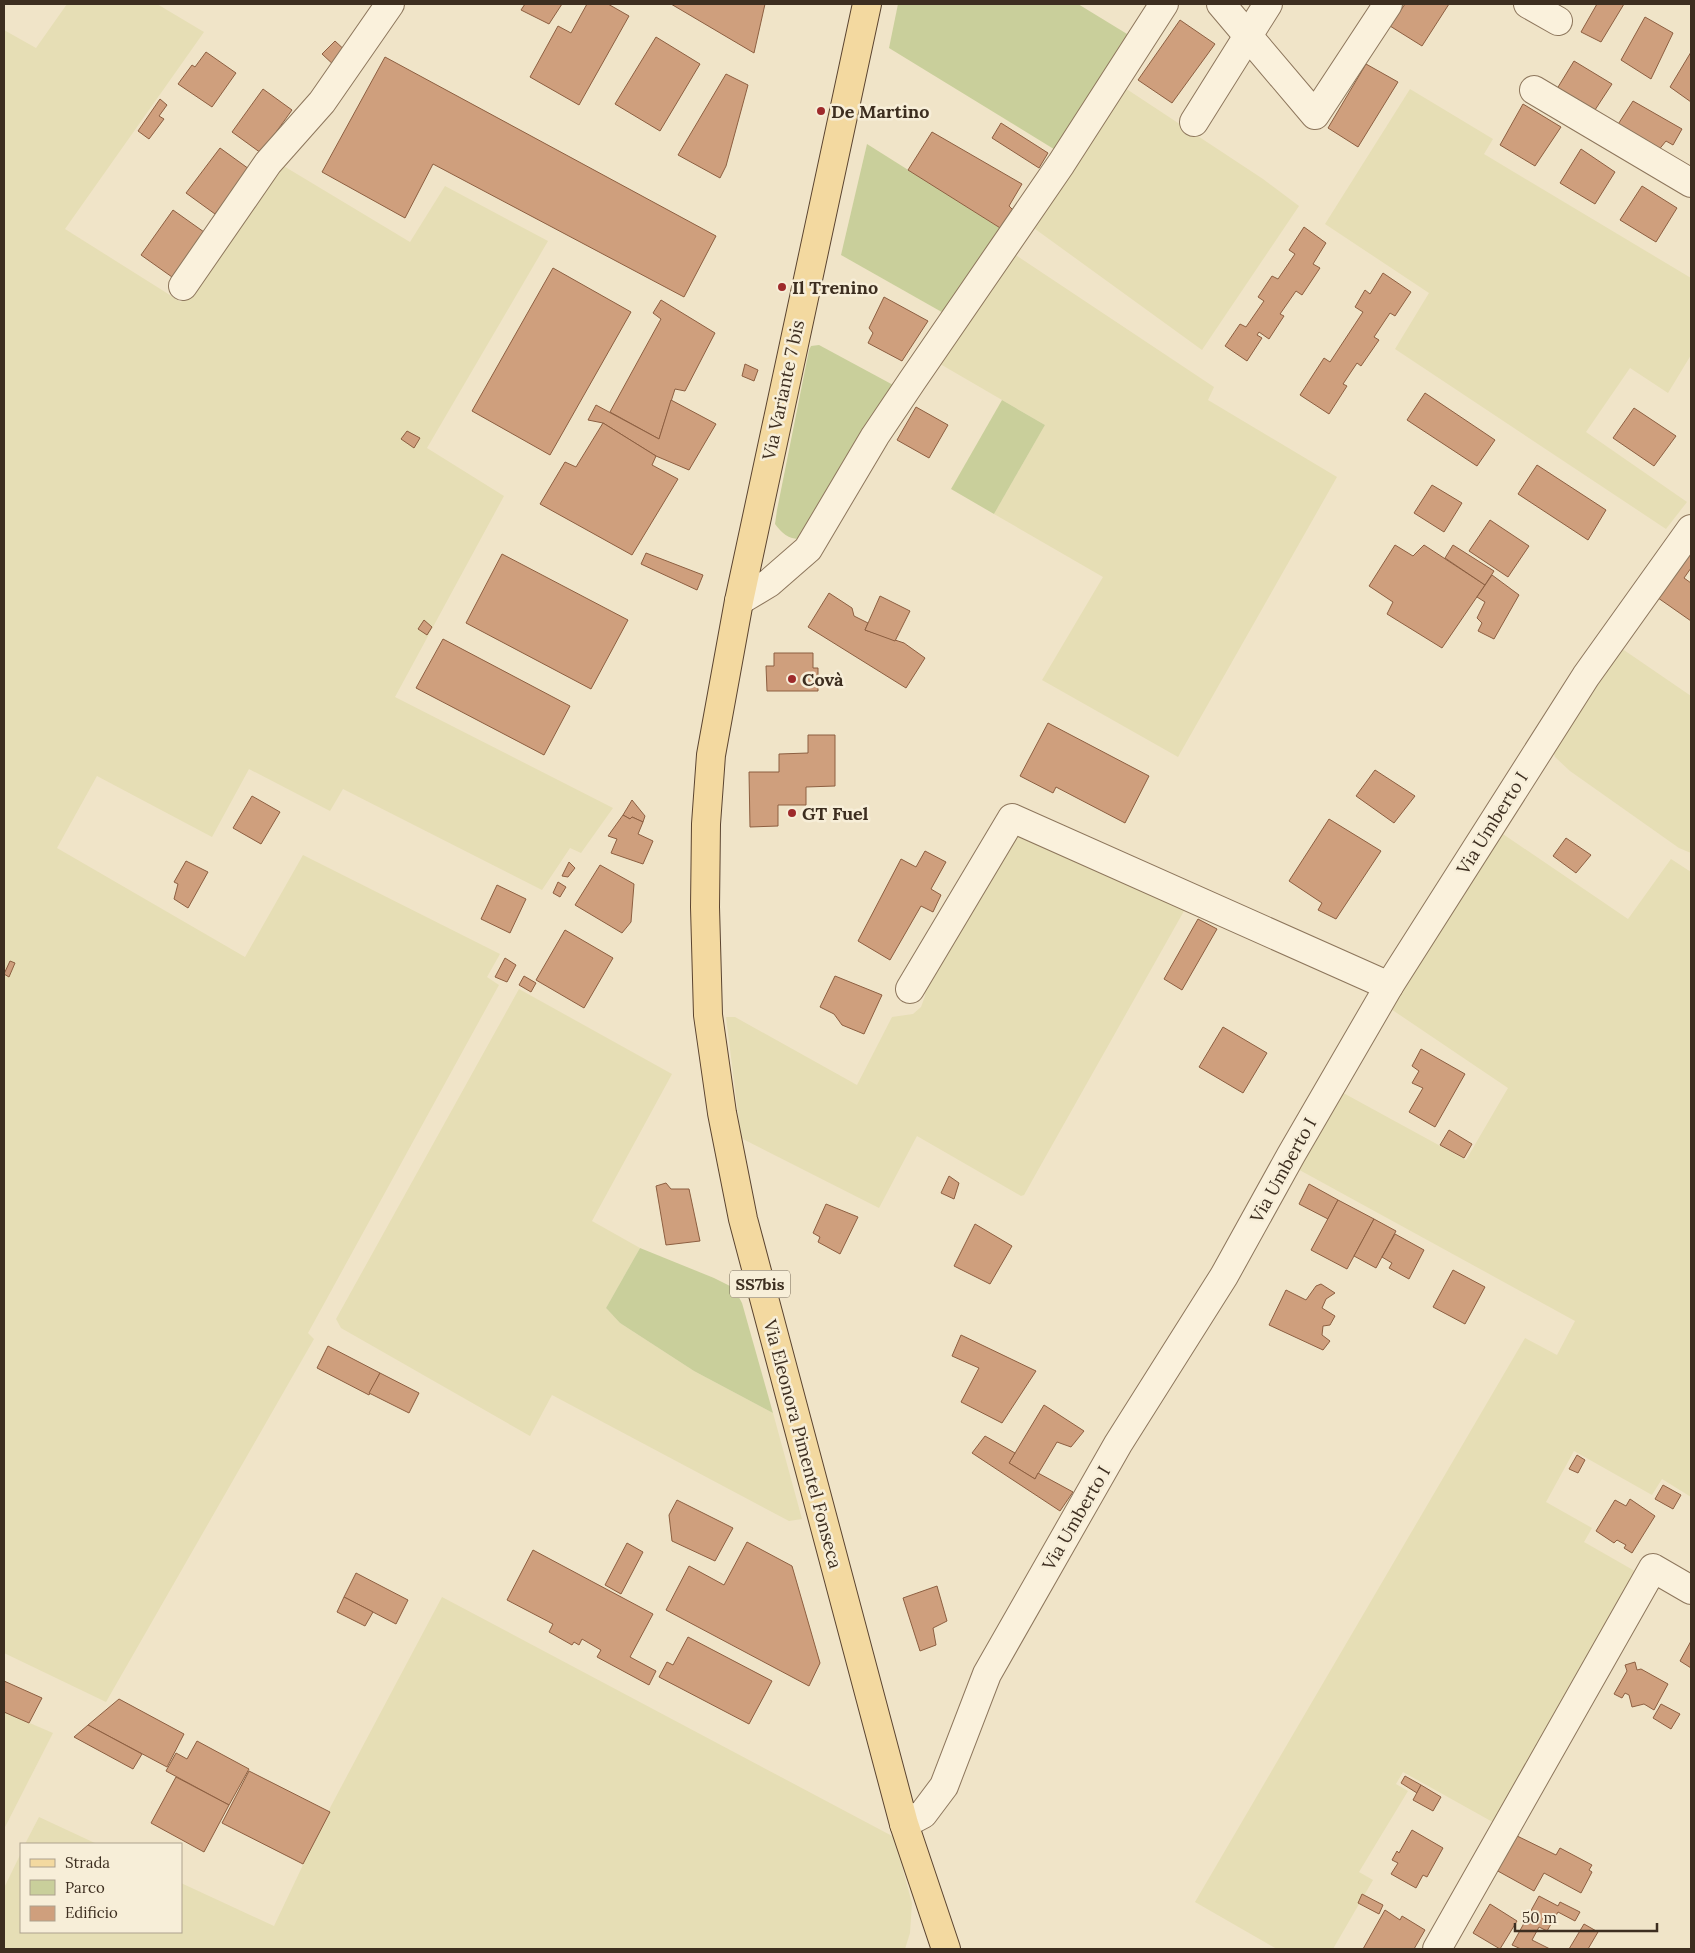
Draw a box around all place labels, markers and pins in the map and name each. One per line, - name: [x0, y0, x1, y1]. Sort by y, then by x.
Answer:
- place label: De Martino: [831, 100, 930, 123]
- marker: De Martino: [815, 105, 827, 117]
- place label: Il Trenino: [792, 276, 878, 299]
- marker: Il Trenino: [776, 281, 788, 293]
- place label: Covà: [802, 668, 844, 691]
- marker: Covà: [786, 673, 798, 685]
- place label: GT Fuel: [802, 802, 869, 825]
- marker: GT Fuel: [786, 807, 798, 819]

